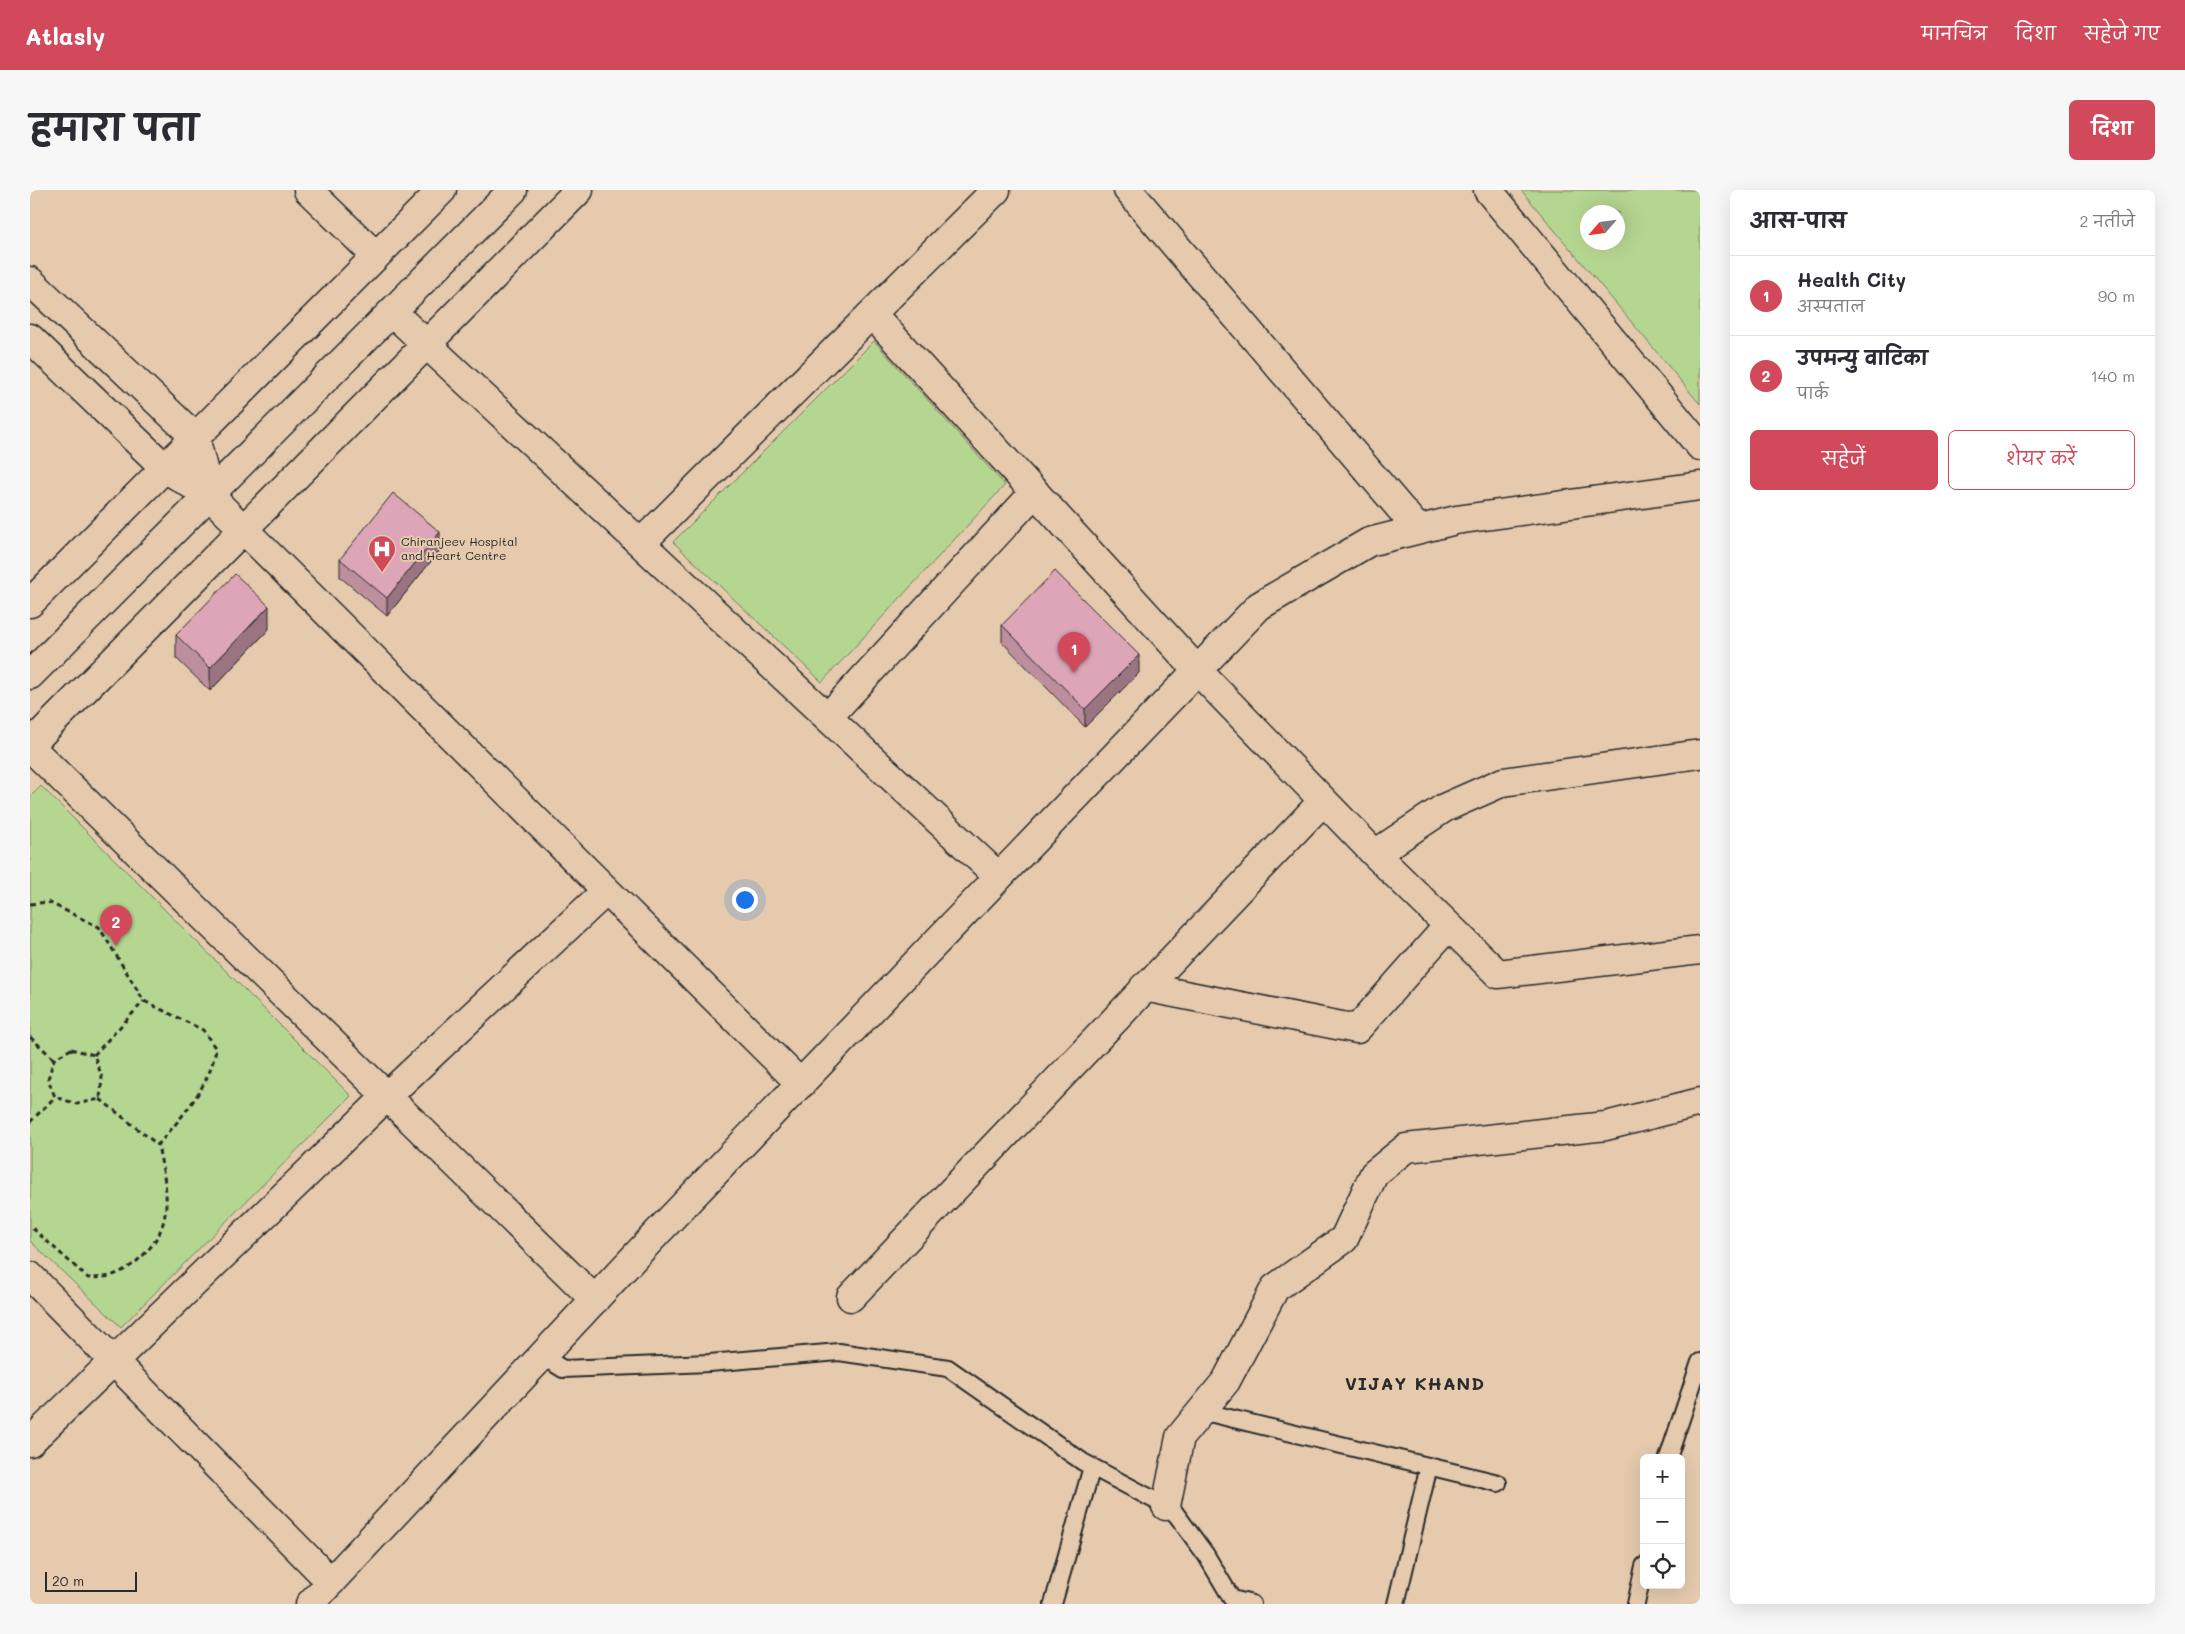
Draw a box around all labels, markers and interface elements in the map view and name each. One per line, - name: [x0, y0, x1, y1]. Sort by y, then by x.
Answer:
- text: Atlasly: [25, 20, 105, 51]
- text: मानचित्र: [1921, 21, 1987, 45]
- text: दिशा: [2015, 21, 2056, 45]
- text: सहेजे गए: [2084, 21, 2160, 45]
- button: दिशा: [2069, 100, 2155, 160]
- text: हमारा पता: [30, 103, 198, 149]
- north arrow: [1580, 205, 1625, 250]
- text: आस-पास: [1750, 206, 1846, 233]
- text: 2 नतीजे: [2079, 210, 2135, 231]
- text: Health City: [1797, 267, 1906, 292]
- text: 1: [1762, 285, 1770, 306]
- text: 90 m: [2098, 285, 2135, 306]
- text: अस्पताल: [1797, 295, 1865, 316]
- text: उपमन्यु वाटिका: [1797, 345, 1928, 370]
- text: 2: [1762, 365, 1770, 386]
- text: 140 m: [2091, 365, 2135, 386]
- text: पार्क: [1797, 382, 1828, 403]
- button: सहेजें: [1750, 430, 1938, 490]
- button: शेयर करें: [1948, 430, 2135, 490]
- place label: Chiranjeev Hospital and Heart Centre: [401, 533, 518, 563]
- hospital icon: Chiranjeev Hospital and Heart Centre: [367, 534, 397, 573]
- pin: 1: [1058, 632, 1090, 673]
- your location: [732, 887, 758, 913]
- pin: 2: [100, 905, 132, 946]
- district label: VIJAY KHAND: [1345, 1371, 1485, 1395]
- map controls: [1640, 1454, 1685, 1589]
- button: +: [1640, 1454, 1685, 1499]
- button: −: [1640, 1499, 1685, 1544]
- button: locate: [1640, 1544, 1685, 1589]
- scale bar: [45, 1569, 138, 1592]
- text: 20 m: [52, 1571, 84, 1590]

